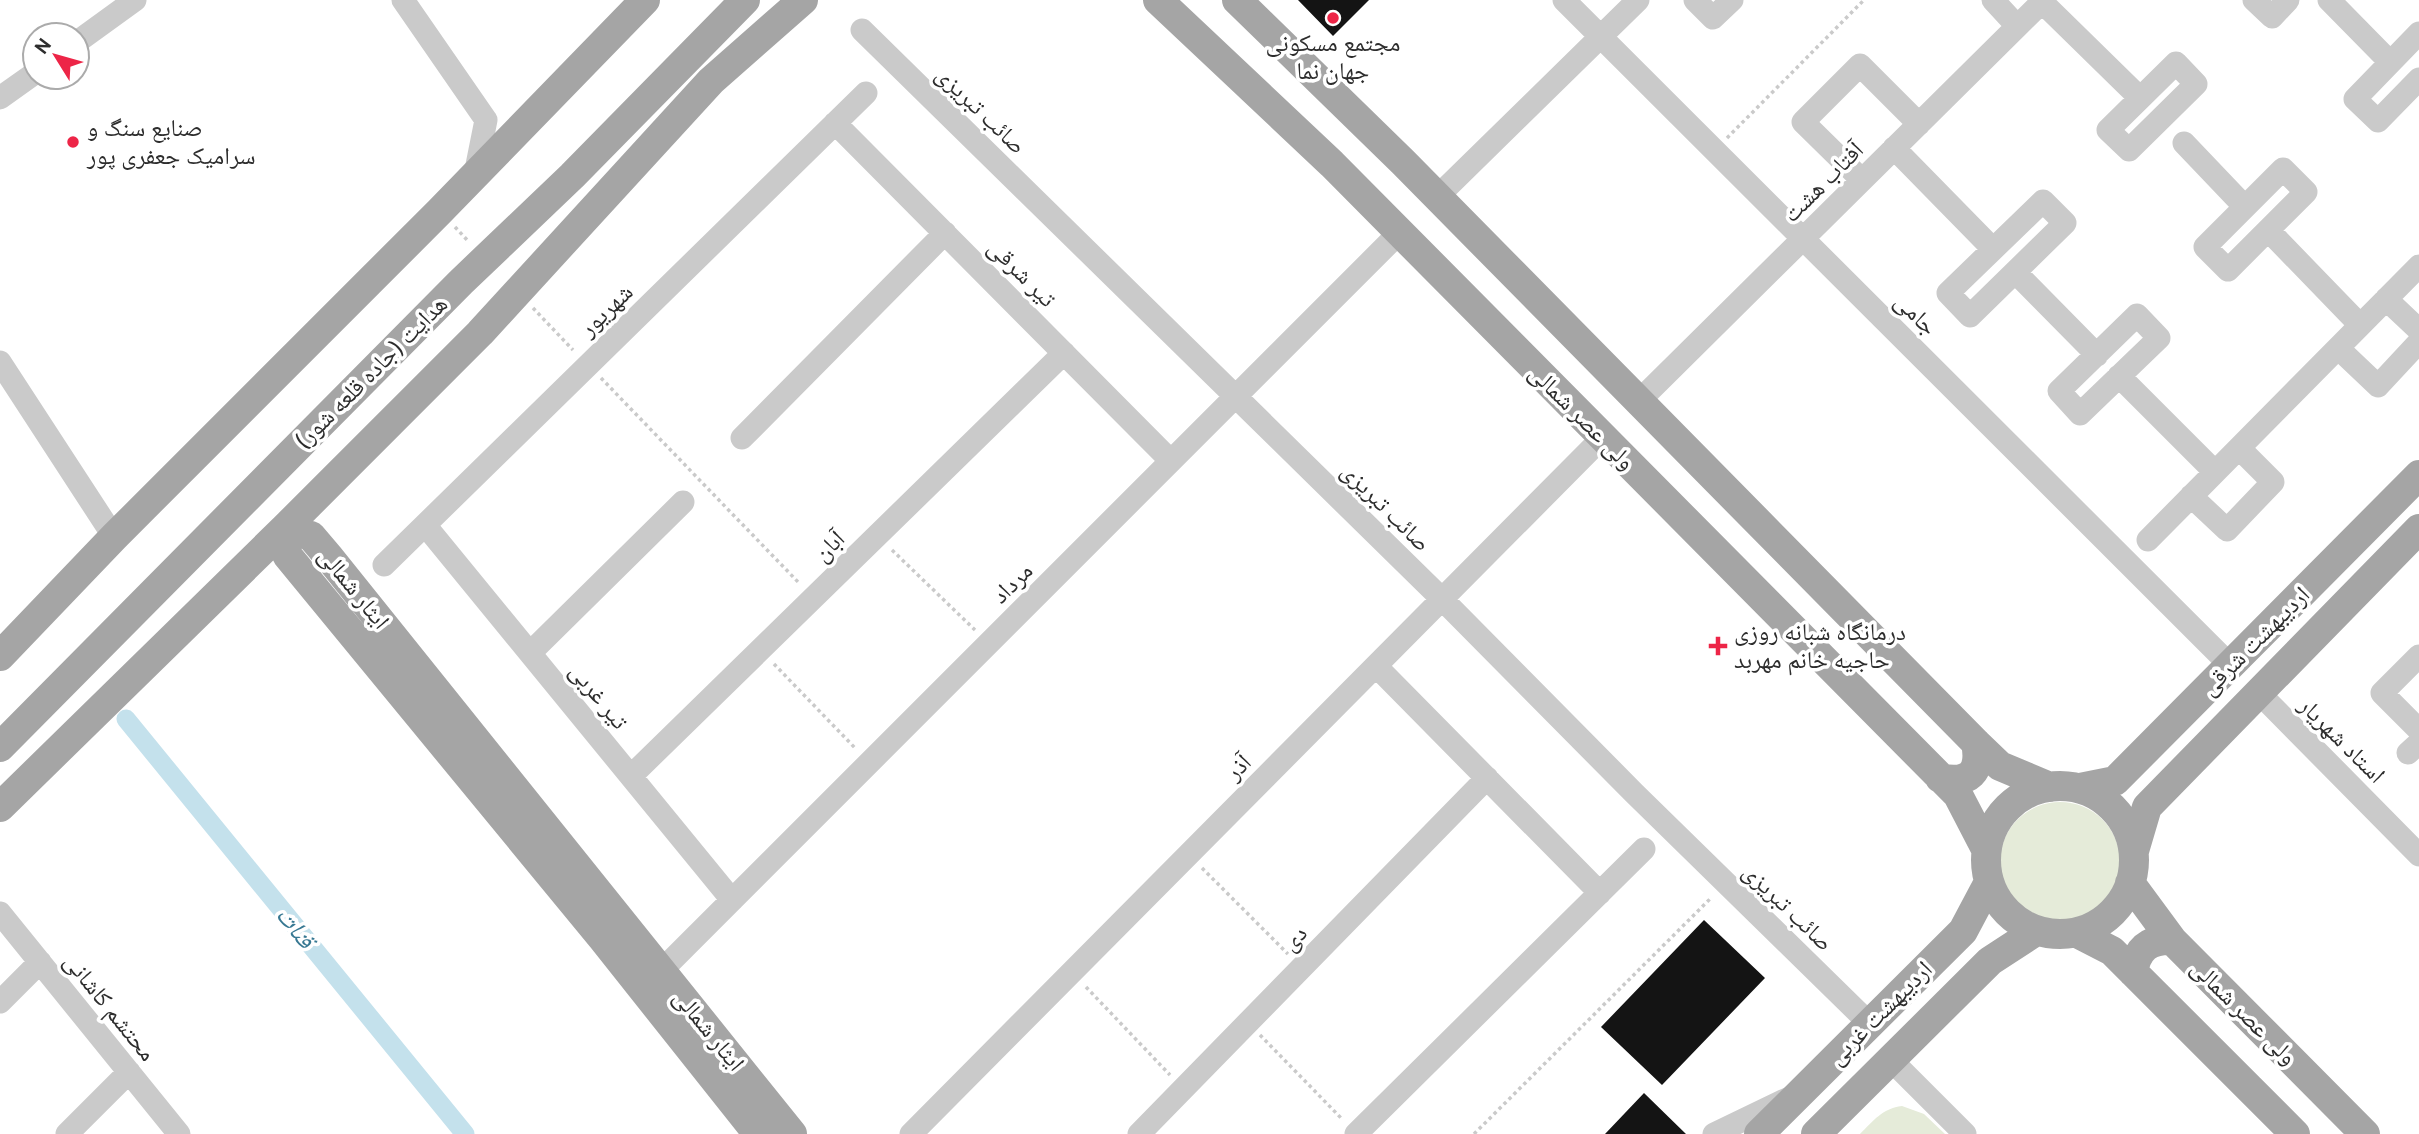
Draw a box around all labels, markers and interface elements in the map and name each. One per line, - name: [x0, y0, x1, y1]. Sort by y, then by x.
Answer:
- marker: مجتمع مسکونی جهان نما: [1325, 10, 1341, 26]
- north arrow: [21, 21, 91, 91]
- place label: مجتمع مسکونی جهان نما: [1266, 30, 1400, 88]
- text: N: [30, 34, 58, 60]
- street label: صائب تبریزی: [928, 61, 1031, 162]
- place label: صنایع سنگ و سرامیک جعفری پور: [86, 115, 255, 173]
- marker: صنایع سنگ و سرامیک جعفری پور: [65, 134, 81, 150]
- street label: آفتاب هشت: [1778, 136, 1872, 230]
- street label: تیر شرقی: [980, 234, 1061, 315]
- street label: شهریور: [573, 279, 641, 345]
- street label: جامی: [1887, 288, 1942, 343]
- street label: هدایت (جاده قلعه شور): [289, 290, 455, 456]
- street label: ولی عصر شمالی: [1521, 359, 1640, 478]
- street label: صائب تبریزی: [1334, 457, 1436, 559]
- street label: آبان: [808, 525, 853, 570]
- street label: ایثار شمالی: [310, 542, 395, 636]
- street label: مرداد: [986, 557, 1040, 611]
- street label: اردیبهشت شرقی: [2195, 581, 2317, 703]
- place label: درمانگاه شبانه‌ روزی حاجیه‌ خانم مهربد: [1734, 619, 1906, 677]
- marker: درمانگاه شبانه‌ روزی حاجیه‌ خانم مهربد: [1708, 636, 1728, 656]
- street label: تیر غربی: [562, 658, 633, 737]
- street label: استاد شهریار: [2290, 691, 2390, 791]
- street label: آذر: [1219, 748, 1259, 789]
- street label: صائب تبریزی: [1735, 858, 1838, 959]
- water label: قنات: [267, 901, 323, 959]
- street label: دی: [1276, 920, 1315, 959]
- street label: محتشم کاشانی: [56, 948, 161, 1069]
- street label: ولی عصر شمالی: [2183, 954, 2302, 1073]
- street label: اردیبهشت غربی: [1823, 956, 1940, 1073]
- street label: ایثار شمالی: [665, 984, 750, 1078]

